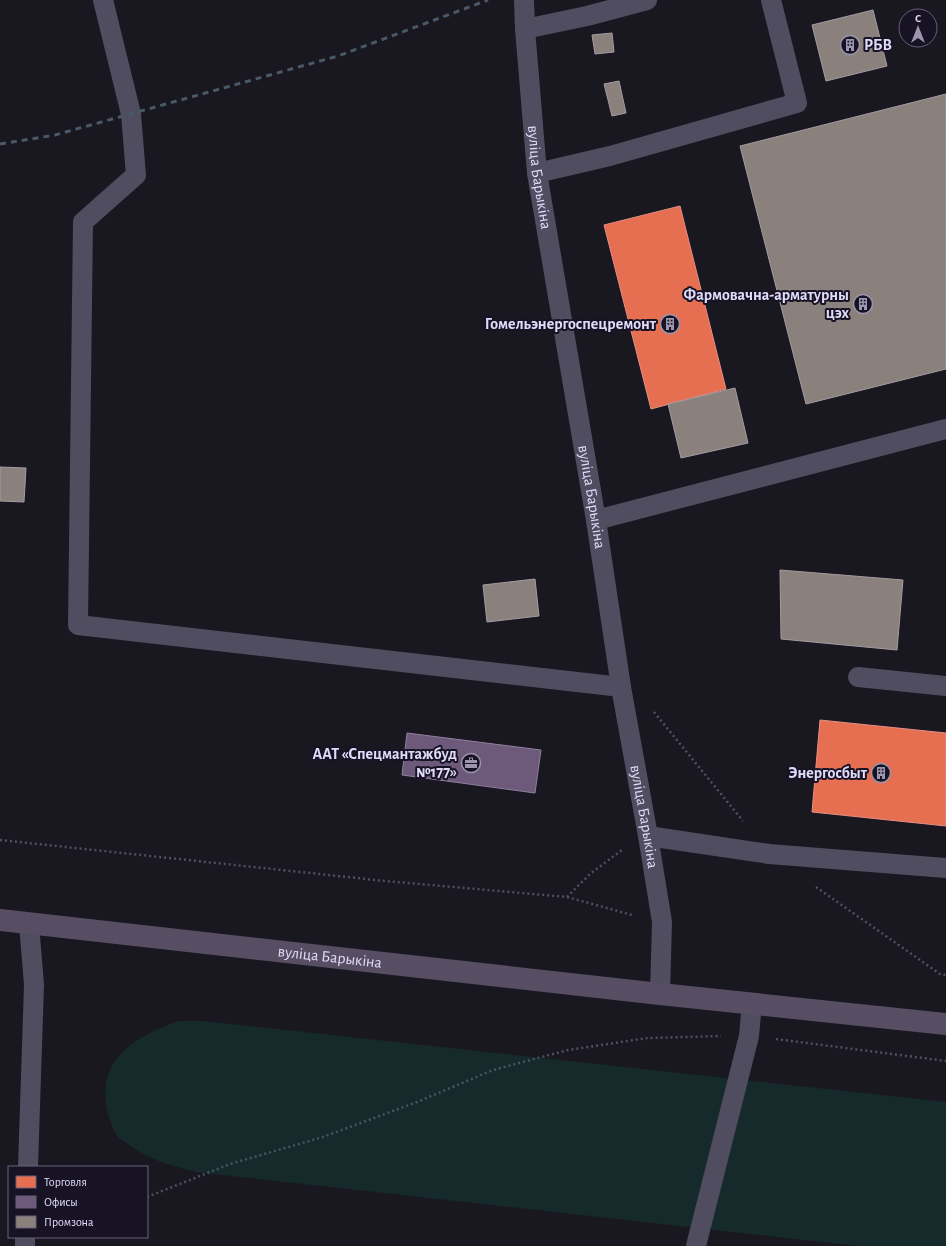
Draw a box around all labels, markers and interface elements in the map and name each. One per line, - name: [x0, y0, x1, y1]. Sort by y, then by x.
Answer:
- north arrow: [898, 8, 938, 48]
- text: С: [915, 13, 921, 24]
- building icon: РБВ: [839, 34, 861, 56]
- place label: РБВ: [864, 37, 892, 53]
- street label: вуліца Барыкіна: [525, 125, 554, 230]
- place label: Фармовачна-арматурны цэх: [684, 287, 850, 321]
- building icon: Фармовачна-арматурны цэх: [852, 293, 874, 315]
- building icon: Гомельэнергоспецремонт: [659, 313, 681, 335]
- place label: Гомельэнергоспецремонт: [485, 316, 657, 332]
- street label: вуліца Барыкіна: [575, 444, 608, 550]
- place label: ААТ «Спецмантажбуд №177»: [313, 746, 457, 780]
- office icon: ААТ «Спецмантажбуд №177»: [460, 752, 482, 774]
- building icon: Энергосбыт: [870, 762, 892, 784]
- street label: вуліца Барыкіна: [627, 764, 661, 869]
- place label: Энергосбыт: [788, 765, 868, 781]
- street label: вуліца Барыкіна: [277, 943, 383, 971]
- legend: [8, 1166, 148, 1238]
- text: Торговля: [44, 1176, 87, 1188]
- text: Офисы: [44, 1196, 78, 1208]
- text: Промзона: [44, 1216, 94, 1228]

